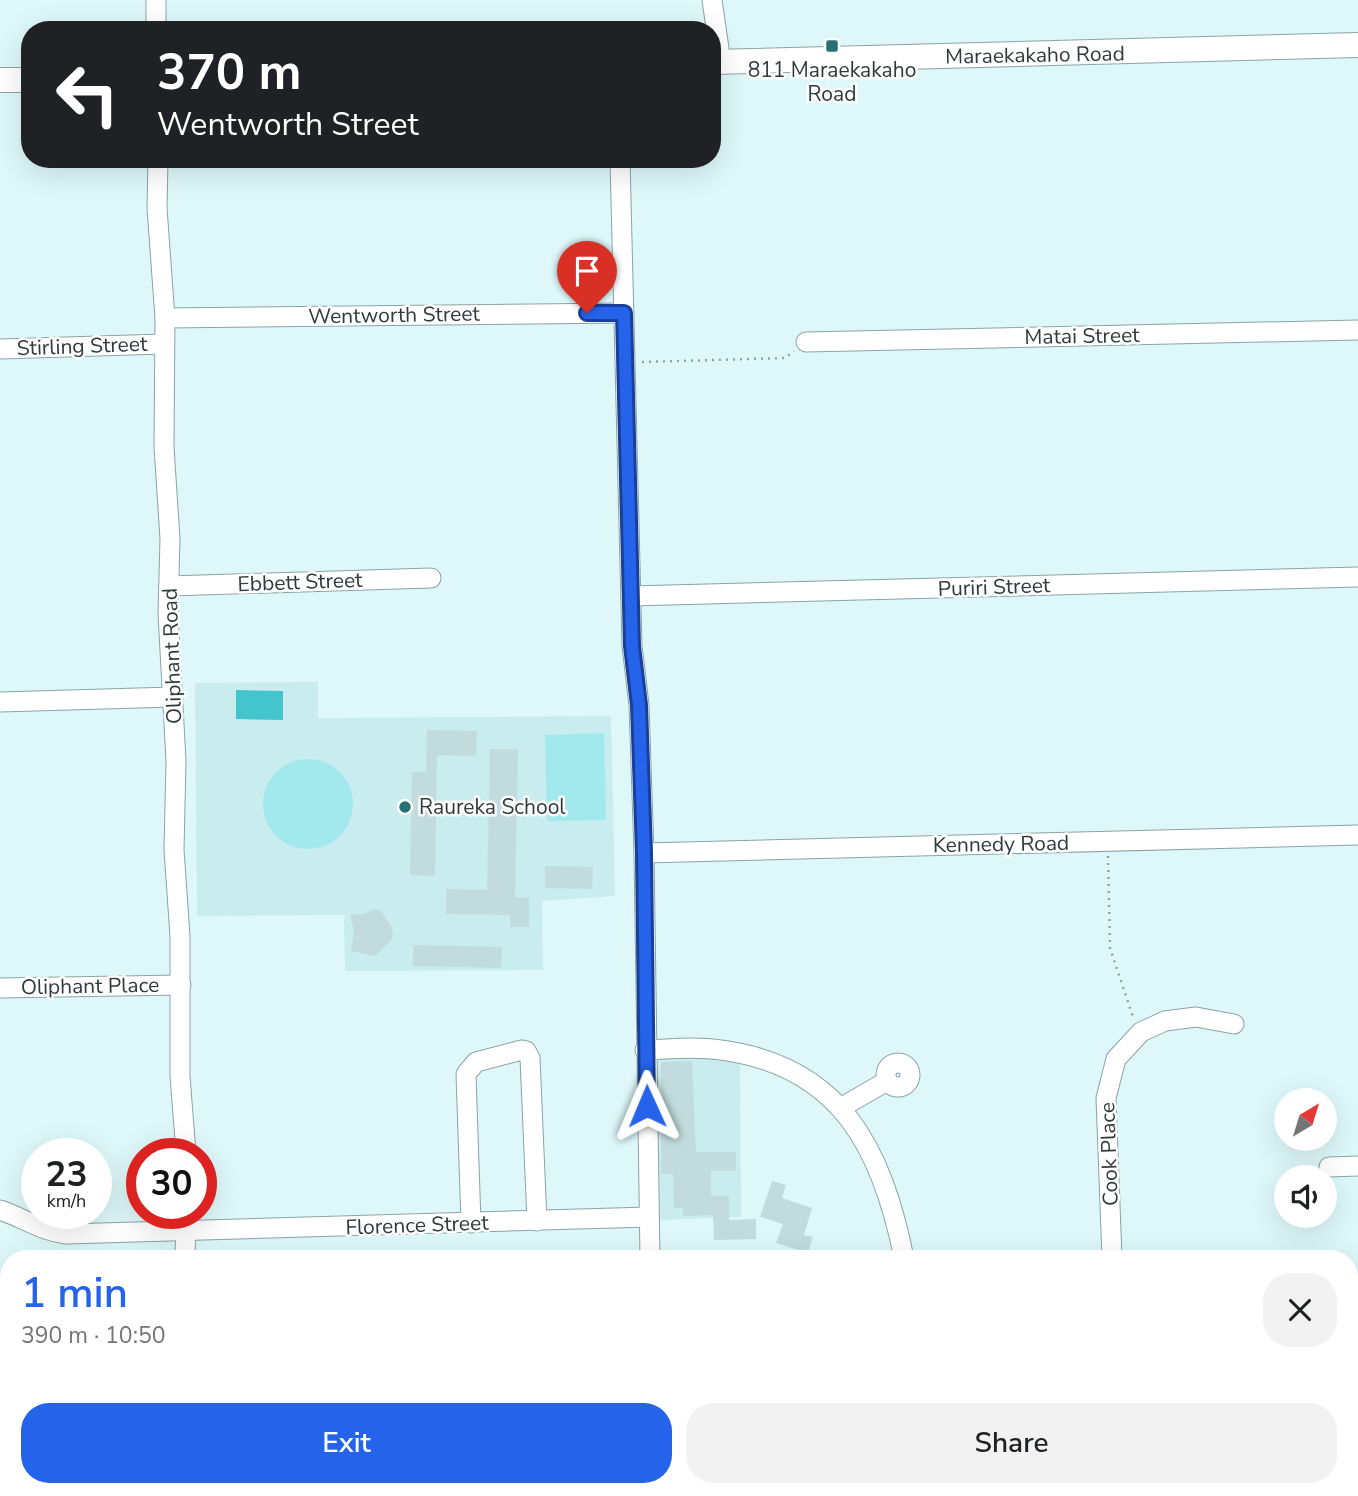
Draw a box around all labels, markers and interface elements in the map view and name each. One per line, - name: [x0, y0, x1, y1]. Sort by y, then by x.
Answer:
- marker: 811 Maraekakaho Road: [824, 38, 840, 54]
- text: 370 m: [157, 39, 301, 106]
- street label: Maraekakaho Road: [945, 39, 1125, 71]
- icon: left: [42, 49, 133, 140]
- place label: 811 Maraekakaho Road: [748, 56, 916, 108]
- text: Wentworth Street: [157, 103, 419, 146]
- pin: [557, 241, 617, 313]
- icon: arrive: [568, 252, 606, 290]
- street label: Wentworth Street: [308, 299, 481, 330]
- street label: Matai Street: [1024, 321, 1140, 351]
- street label: Stirling Street: [16, 330, 148, 362]
- street label: Ebbett Street: [237, 566, 364, 598]
- street label: Puriri Street: [937, 571, 1051, 603]
- street label: Oliphant Road: [156, 588, 188, 724]
- place label: Raureka School: [419, 793, 566, 821]
- marker: Raureka School: [397, 799, 413, 815]
- street label: Kennedy Road: [933, 829, 1069, 859]
- street label: Oliphant Place: [21, 971, 159, 1001]
- position arrow: [610, 1069, 684, 1143]
- north arrow: [1274, 1088, 1337, 1152]
- map controls: [1274, 1088, 1337, 1228]
- street label: Cook Place: [1093, 1102, 1125, 1206]
- speed limit sign: 30: [126, 1138, 217, 1229]
- text: 23: [45, 1151, 88, 1198]
- button: sound: [1274, 1165, 1337, 1228]
- text: km/h: [47, 1189, 86, 1213]
- street label: Florence Street: [345, 1208, 490, 1241]
- text: 1 min: [21, 1265, 128, 1322]
- button: close: [1263, 1273, 1337, 1347]
- text: 390 m · 10:50: [21, 1320, 166, 1351]
- button: Exit: [21, 1403, 672, 1483]
- button: Share: [686, 1403, 1337, 1483]

